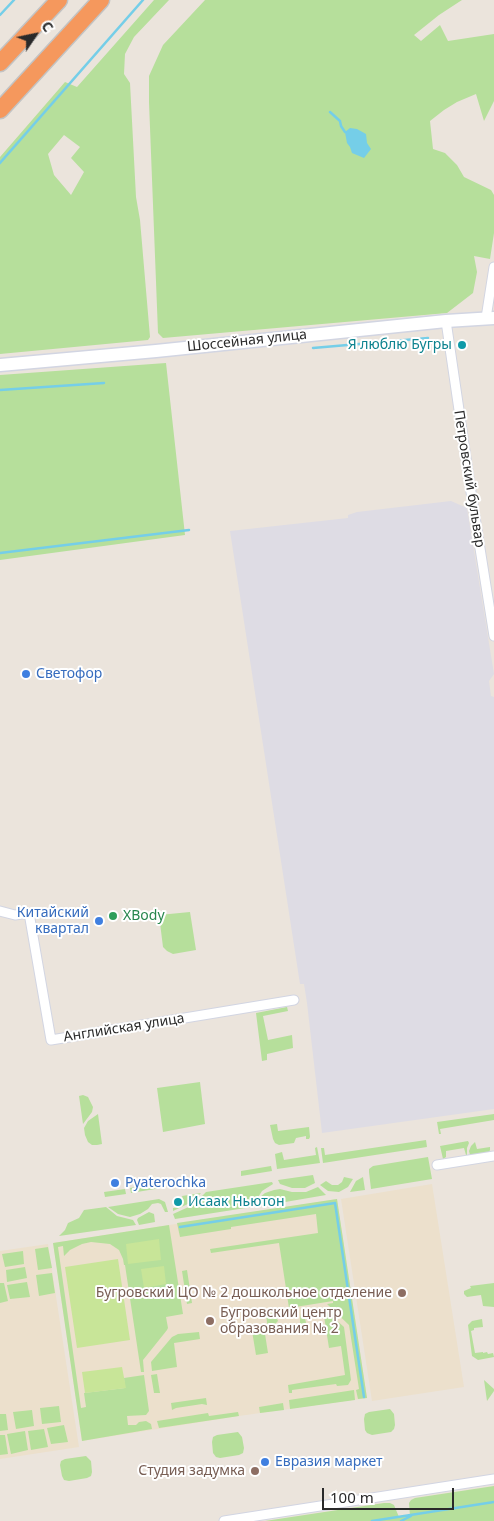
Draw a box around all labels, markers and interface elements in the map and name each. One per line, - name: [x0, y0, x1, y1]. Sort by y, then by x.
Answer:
- north arrow: [10, 10, 60, 60]
- text: С: [37, 17, 58, 35]
- street label: Шоссейная улица: [186, 326, 308, 356]
- place label: Я люблю Бугры: [348, 337, 452, 353]
- marker: Я люблю Бугры: [456, 339, 468, 351]
- street label: Петровский бульвар: [450, 409, 488, 549]
- place label: Светофор: [36, 666, 102, 682]
- marker: Светофор: [20, 668, 32, 680]
- place label: Китайский квартал: [17, 905, 89, 938]
- place label: XBody: [123, 908, 165, 924]
- marker: XBody: [107, 910, 119, 922]
- marker: Китайский квартал: [93, 915, 105, 927]
- street label: Английская улица: [62, 1010, 186, 1046]
- place label: Pyaterochka: [125, 1175, 206, 1191]
- marker: Pyaterochka: [109, 1177, 121, 1189]
- place label: Исаак Ньютон: [188, 1194, 284, 1210]
- marker: Исаак Ньютон: [172, 1196, 184, 1208]
- place label: Бугровский ЦО № 2 дошкольное отделение: [96, 1285, 392, 1301]
- marker: Бугровский ЦО № 2 дошкольное отделение: [396, 1287, 408, 1299]
- place label: Бугровский центр образования № 2: [220, 1305, 342, 1338]
- marker: Бугровский центр образования № 2: [204, 1315, 216, 1327]
- place label: Евразия маркет: [275, 1454, 383, 1470]
- marker: Евразия маркет: [259, 1456, 271, 1468]
- place label: Студия задумка: [138, 1463, 245, 1479]
- marker: Студия задумка: [249, 1465, 261, 1477]
- scale bar: [324, 1478, 456, 1510]
- text: 100 m: [330, 1487, 374, 1507]

